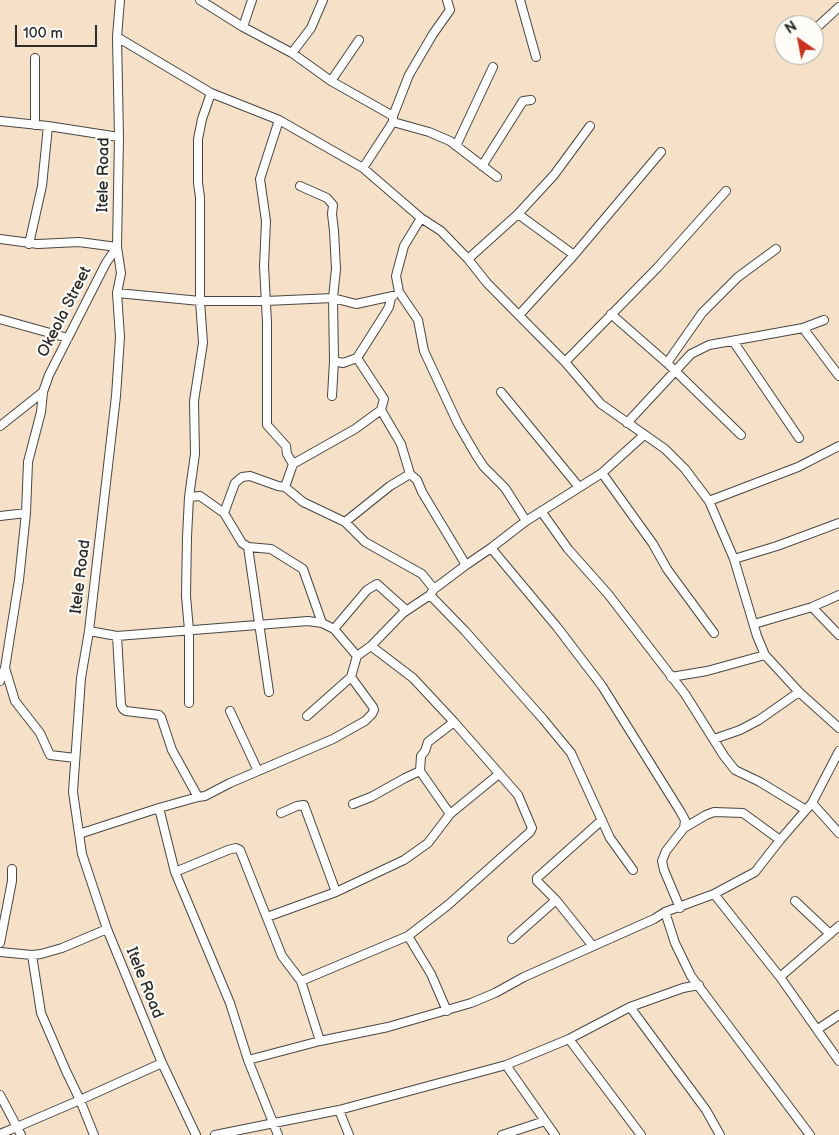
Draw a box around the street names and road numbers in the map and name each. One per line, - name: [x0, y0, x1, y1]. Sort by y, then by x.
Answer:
- street label: Itele Road: [94, 137, 114, 213]
- street label: Okeola Street: [34, 263, 96, 361]
- street label: Itele Road: [67, 539, 95, 615]
- street label: Itele Road: [121, 945, 167, 1021]

